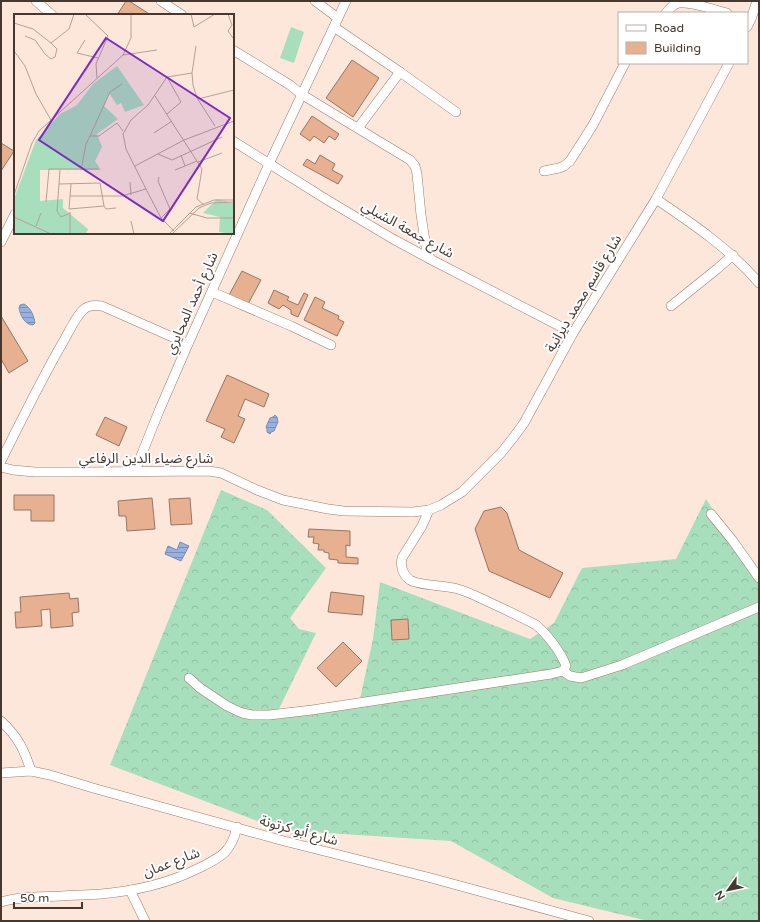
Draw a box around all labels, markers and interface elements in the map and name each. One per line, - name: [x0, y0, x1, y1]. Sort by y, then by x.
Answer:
- legend: [618, 12, 748, 64]
- inset map: [14, 14, 234, 234]
- text: Road: [654, 21, 684, 35]
- text: Building: [654, 41, 701, 55]
- street label: شارع جمعة الشبلي: [357, 197, 457, 264]
- street label: شارع قاسم محمد ديرانية: [542, 231, 627, 356]
- street label: شارع أحمد المحايري: [161, 249, 224, 358]
- street label: شارع ضياء الدين الرفاعي: [79, 450, 213, 469]
- street label: شارع أبو كرتونة: [257, 811, 340, 851]
- street label: شارع عمان: [140, 844, 203, 883]
- north arrow: [708, 870, 748, 910]
- scale bar: [14, 884, 82, 910]
- text: N: [712, 888, 728, 902]
- text: 50 m: [20, 891, 49, 905]

